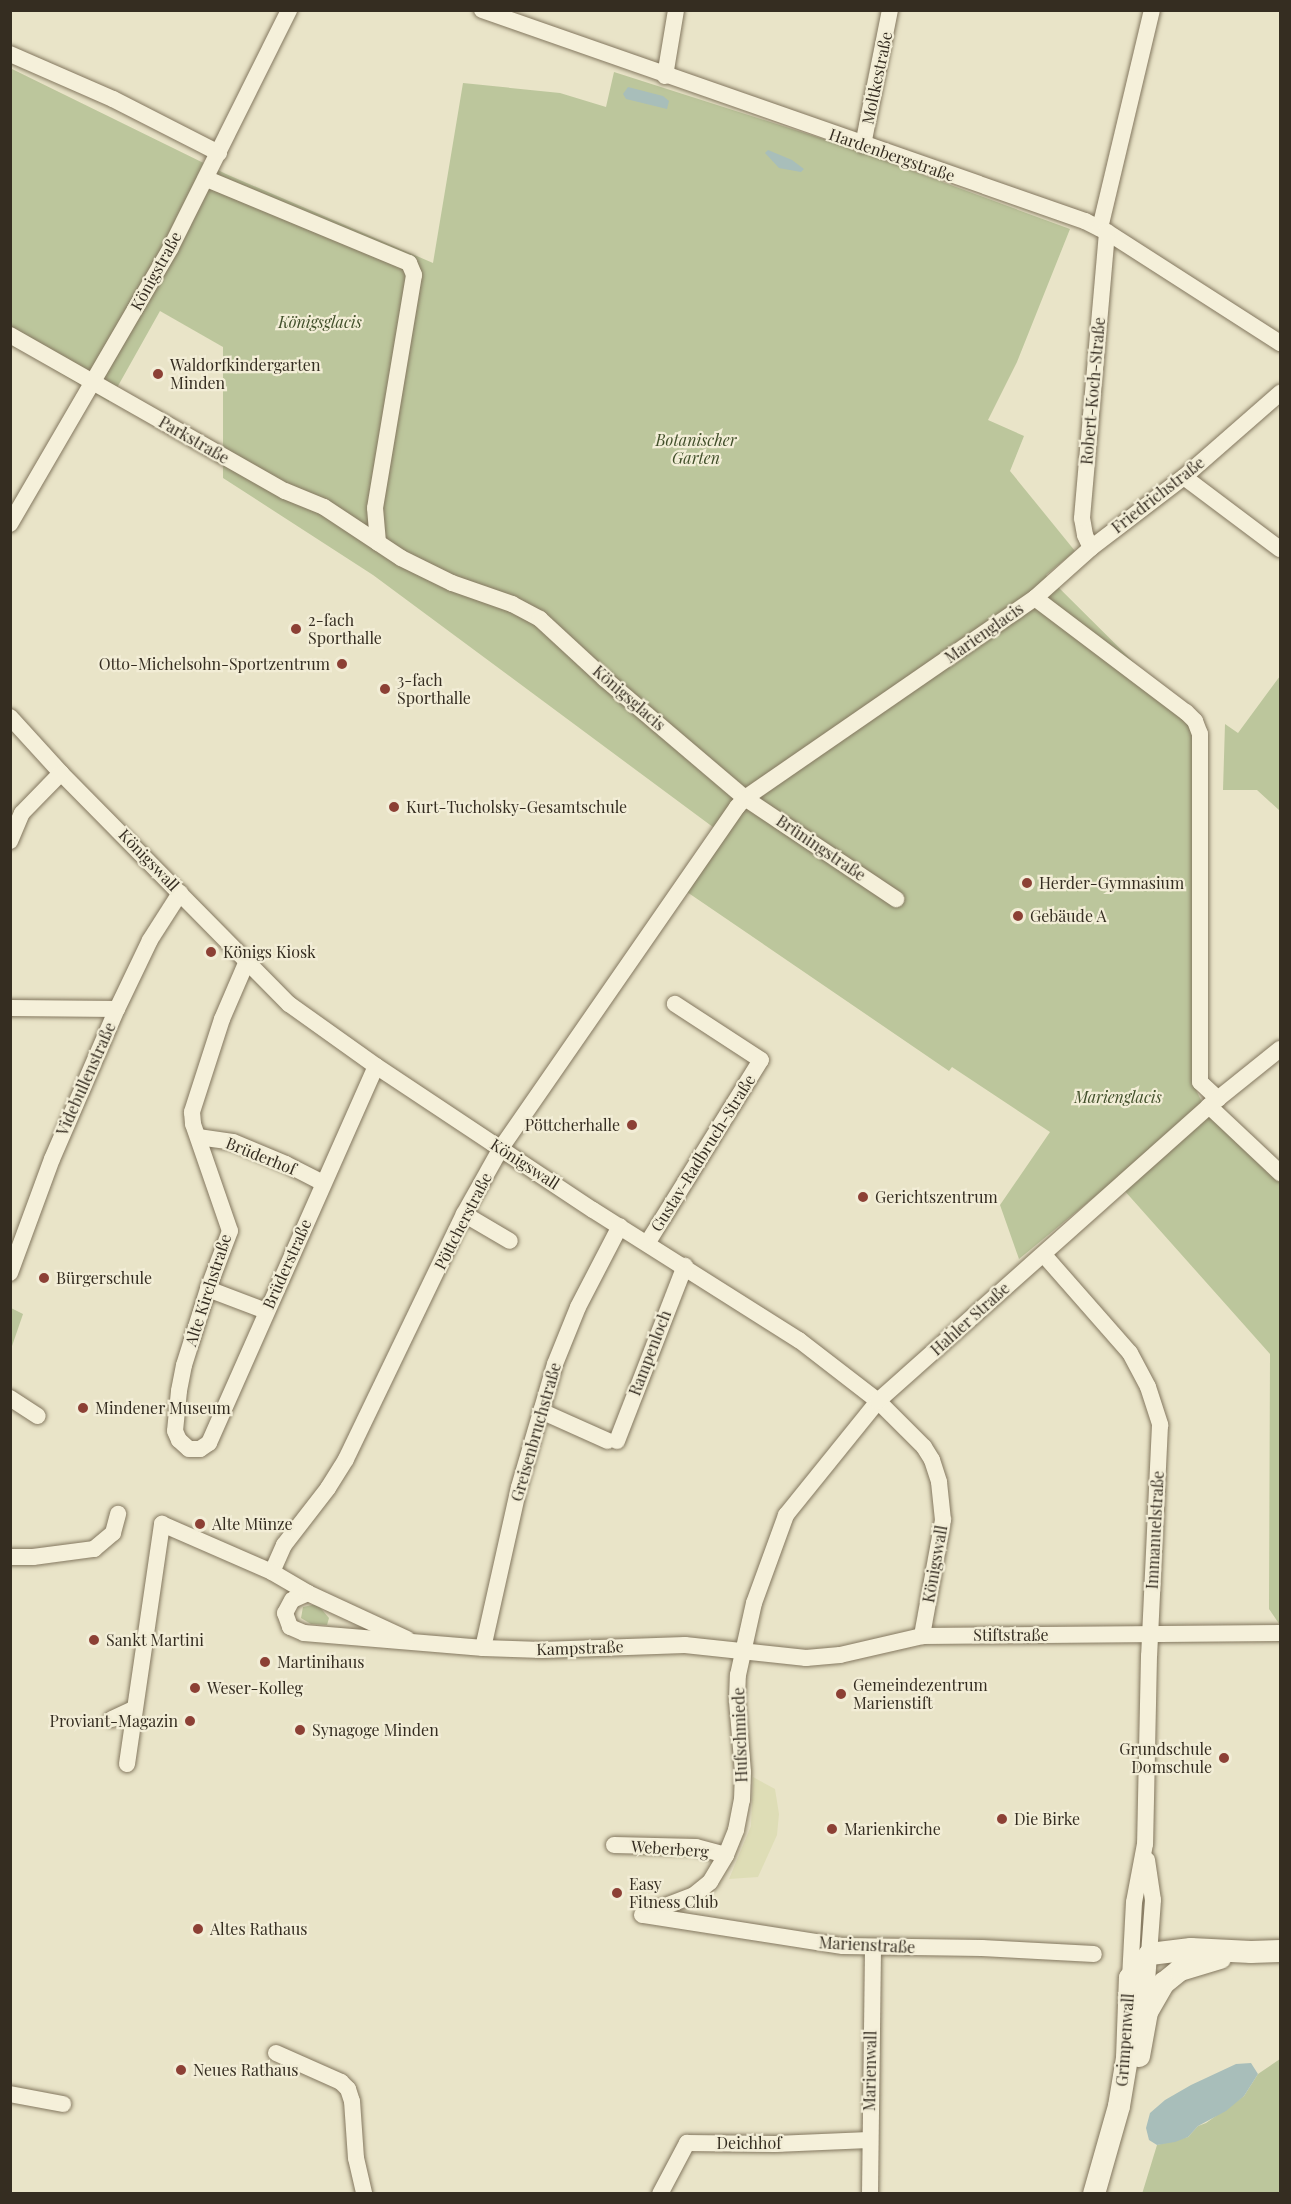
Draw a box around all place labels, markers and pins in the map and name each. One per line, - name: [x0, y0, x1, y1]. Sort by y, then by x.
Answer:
- place label: Waldorfkindergarten Minden: [170, 355, 320, 393]
- marker: Waldorfkindergarten Minden: [151, 367, 165, 381]
- place label: 2-fach Sporthalle: [308, 610, 382, 648]
- marker: 2-fach Sporthalle: [289, 622, 303, 636]
- place label: Otto-Michelsohn-Sportzentrum: [99, 654, 330, 674]
- marker: Otto-Michelsohn-Sportzentrum: [335, 657, 349, 671]
- place label: 3-fach Sporthalle: [397, 670, 471, 708]
- marker: 3-fach Sporthalle: [378, 682, 392, 696]
- place label: Kurt-Tucholsky-Gesamtschule: [406, 797, 627, 817]
- marker: Kurt-Tucholsky-Gesamtschule: [387, 800, 401, 814]
- place label: Herder-Gymnasium: [1039, 873, 1184, 893]
- marker: Herder-Gymnasium: [1020, 876, 1034, 890]
- place label: Gebäude A: [1030, 906, 1107, 926]
- marker: Gebäude A: [1011, 909, 1025, 923]
- place label: Königs Kiosk: [223, 942, 316, 962]
- marker: Königs Kiosk: [204, 945, 218, 959]
- place label: Pöttcherhalle: [525, 1115, 620, 1135]
- marker: Pöttcherhalle: [625, 1118, 639, 1132]
- place label: Gerichtszentrum: [875, 1187, 998, 1207]
- marker: Gerichtszentrum: [856, 1190, 870, 1204]
- place label: Bürgerschule: [56, 1268, 152, 1288]
- marker: Bürgerschule: [37, 1271, 51, 1285]
- place label: Mindener Museum: [95, 1398, 231, 1418]
- marker: Mindener Museum: [76, 1401, 90, 1415]
- place label: Alte Münze: [212, 1514, 293, 1534]
- marker: Alte Münze: [193, 1517, 207, 1531]
- place label: Sankt Martini: [106, 1630, 204, 1650]
- marker: Sankt Martini: [87, 1633, 101, 1647]
- place label: Martinihaus: [277, 1652, 364, 1672]
- marker: Martinihaus: [258, 1655, 272, 1669]
- place label: Gemeindezentrum Marienstift: [853, 1675, 988, 1713]
- place label: Weser-Kolleg: [207, 1678, 303, 1698]
- marker: Weser-Kolleg: [188, 1681, 202, 1695]
- marker: Gemeindezentrum Marienstift: [834, 1687, 848, 1701]
- place label: Proviant-Magazin: [50, 1711, 178, 1731]
- marker: Proviant-Magazin: [183, 1714, 197, 1728]
- place label: Synagoge Minden: [312, 1720, 439, 1740]
- marker: Synagoge Minden: [293, 1723, 307, 1737]
- place label: Grundschule Domschule: [1119, 1739, 1212, 1777]
- marker: Grundschule Domschule: [1217, 1751, 1231, 1765]
- place label: Die Birke: [1014, 1809, 1080, 1829]
- marker: Die Birke: [995, 1812, 1009, 1826]
- place label: Marienkirche: [844, 1819, 941, 1839]
- marker: Marienkirche: [825, 1822, 839, 1836]
- place label: Easy Fitness Club: [629, 1874, 718, 1912]
- marker: Easy Fitness Club: [610, 1886, 624, 1900]
- place label: Altes Rathaus: [210, 1919, 307, 1939]
- marker: Altes Rathaus: [191, 1922, 205, 1936]
- place label: Neues Rathaus: [193, 2060, 298, 2080]
- marker: Neues Rathaus: [174, 2063, 188, 2077]

